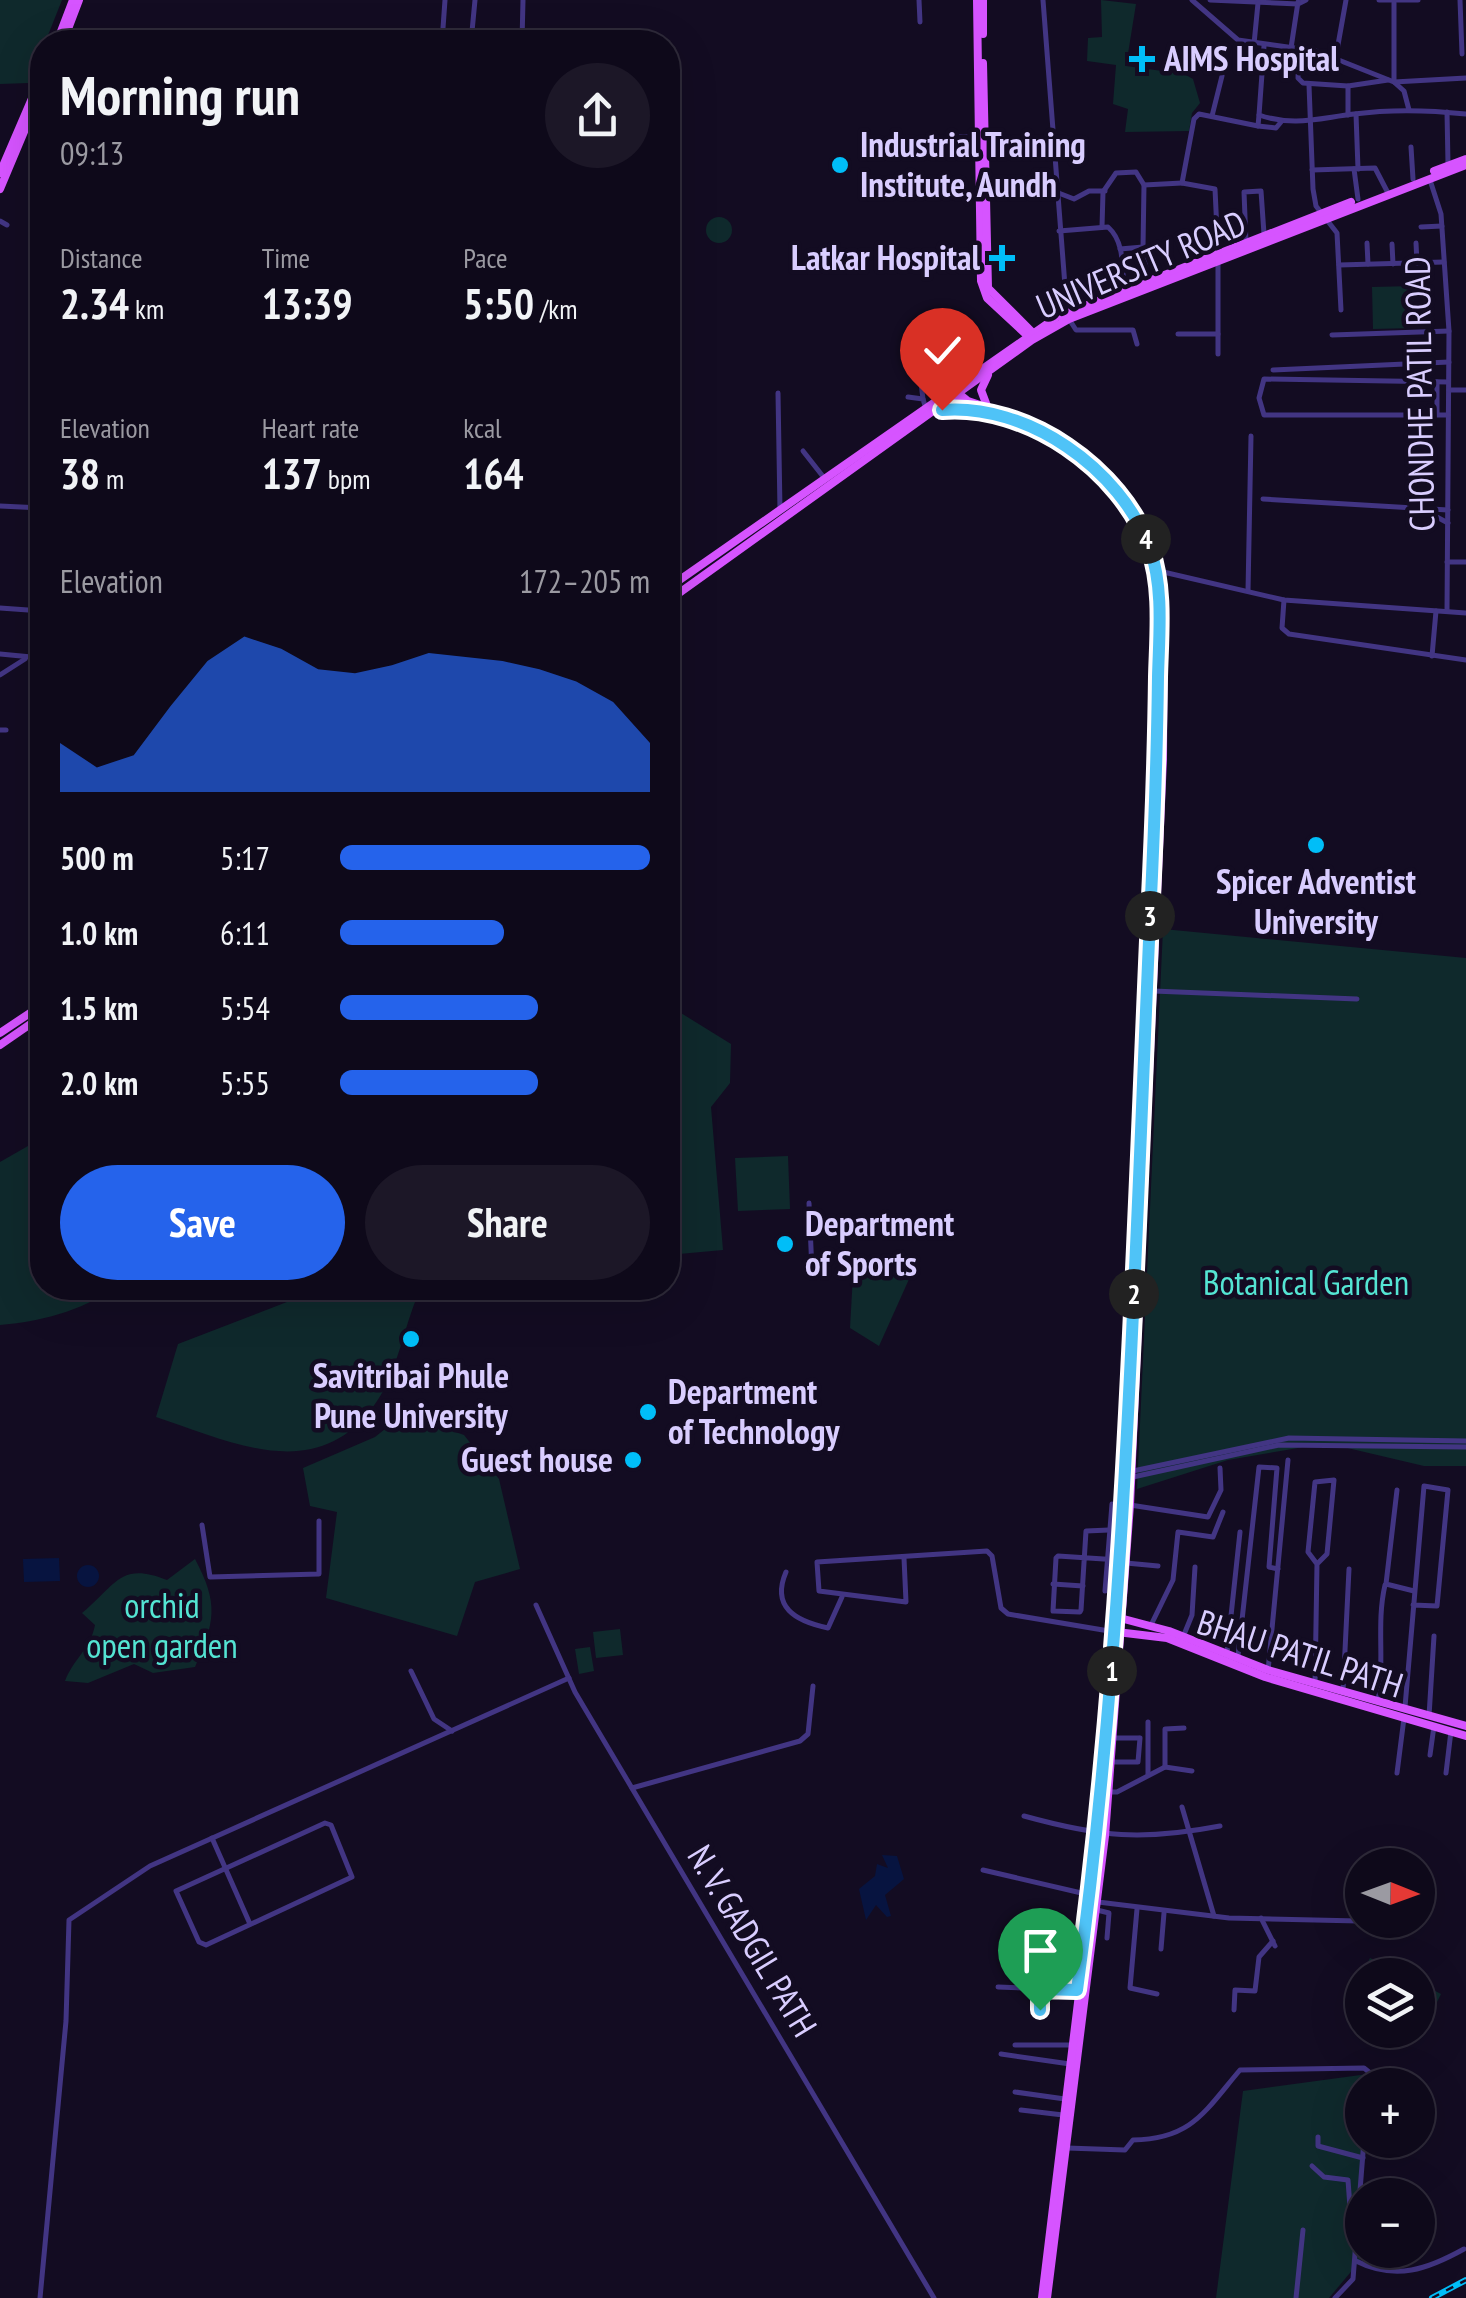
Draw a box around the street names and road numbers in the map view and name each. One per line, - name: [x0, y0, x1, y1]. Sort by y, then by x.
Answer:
- street label: UNIVERSITY ROAD: [1029, 199, 1252, 329]
- street label: CHONDHE PATIL ROAD: [1394, 256, 1444, 532]
- street label: BHAU PATIL PATH: [1192, 1598, 1409, 1708]
- street label: N. V. GADGIL PATH: [678, 1836, 828, 2045]

